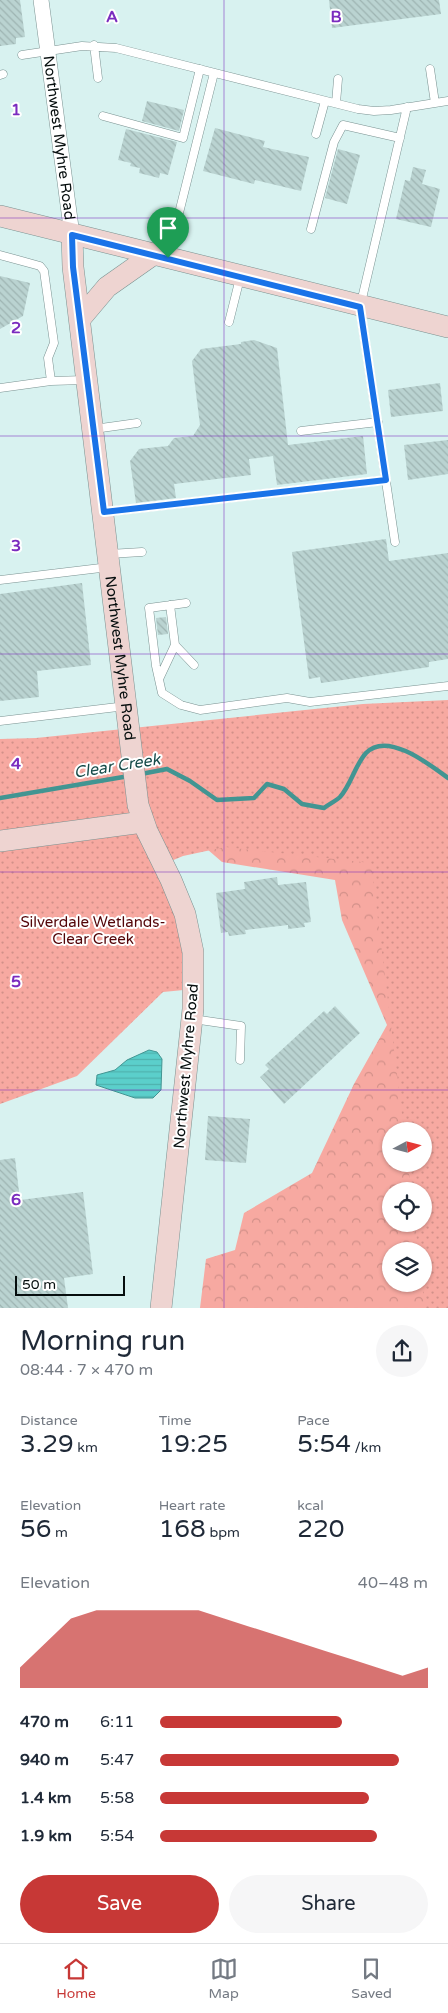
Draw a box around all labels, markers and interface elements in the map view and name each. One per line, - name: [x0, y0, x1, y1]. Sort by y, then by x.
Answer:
- text: A: [106, 7, 118, 27]
- text: B: [330, 7, 342, 27]
- street label: Northwest Myhre Road: [39, 54, 79, 221]
- text: 1: [11, 100, 21, 120]
- pin: [147, 207, 189, 258]
- icon: arrive: [154, 214, 182, 242]
- text: 2: [11, 318, 21, 338]
- text: 3: [11, 536, 21, 556]
- street label: Northwest Myhre Road: [101, 575, 139, 741]
- water label: Clear Creek: [72, 749, 163, 783]
- text: 4: [11, 754, 21, 774]
- park label: Silverdale Wetlands- Clear Creek: [20, 913, 166, 948]
- text: 5: [11, 972, 21, 992]
- street label: Northwest Myhre Road: [170, 983, 202, 1149]
- north arrow: [382, 1122, 432, 1172]
- map controls: [382, 1122, 432, 1292]
- button: locate: [382, 1182, 432, 1232]
- text: 6: [11, 1190, 21, 1210]
- button: layers: [382, 1242, 432, 1292]
- scale bar: [15, 1273, 125, 1296]
- text: 50 m: [22, 1276, 56, 1293]
- text: Morning run: [20, 1324, 185, 1358]
- button: share: [376, 1325, 428, 1377]
- text: 08:44 · 7 × 470 m: [20, 1360, 153, 1380]
- text: Distance: [20, 1412, 78, 1429]
- text: Time: [159, 1412, 191, 1429]
- text: Pace: [297, 1412, 330, 1429]
- text: 3.29: [20, 1429, 74, 1459]
- text: 19:25: [159, 1429, 228, 1459]
- text: 5:54: [297, 1429, 351, 1459]
- text: km: [74, 1439, 98, 1456]
- text: /km: [351, 1439, 381, 1456]
- text: Elevation: [20, 1497, 81, 1514]
- text: Heart rate: [159, 1497, 225, 1514]
- text: kcal: [297, 1497, 324, 1514]
- text: 56: [20, 1514, 51, 1544]
- text: 168: [159, 1514, 206, 1544]
- text: 220: [297, 1514, 344, 1544]
- text: m: [51, 1524, 68, 1541]
- text: bpm: [206, 1524, 240, 1541]
- text: Elevation: [20, 1573, 90, 1593]
- text: 40–48 m: [358, 1573, 428, 1593]
- text: 470 m: [20, 1712, 69, 1732]
- text: 6:11: [100, 1712, 134, 1732]
- text: 940 m: [20, 1750, 69, 1770]
- text: 5:47: [100, 1750, 134, 1770]
- text: 1.4 km: [20, 1788, 72, 1808]
- text: 5:58: [100, 1788, 134, 1808]
- text: 1.9 km: [20, 1826, 72, 1846]
- text: 5:54: [100, 1826, 134, 1846]
- button: Save: [20, 1875, 219, 1933]
- button: Share: [229, 1875, 428, 1933]
- tab: Home: [56, 1955, 96, 2002]
- tab: Map: [208, 1955, 239, 2002]
- tab: Saved: [351, 1955, 392, 2002]

